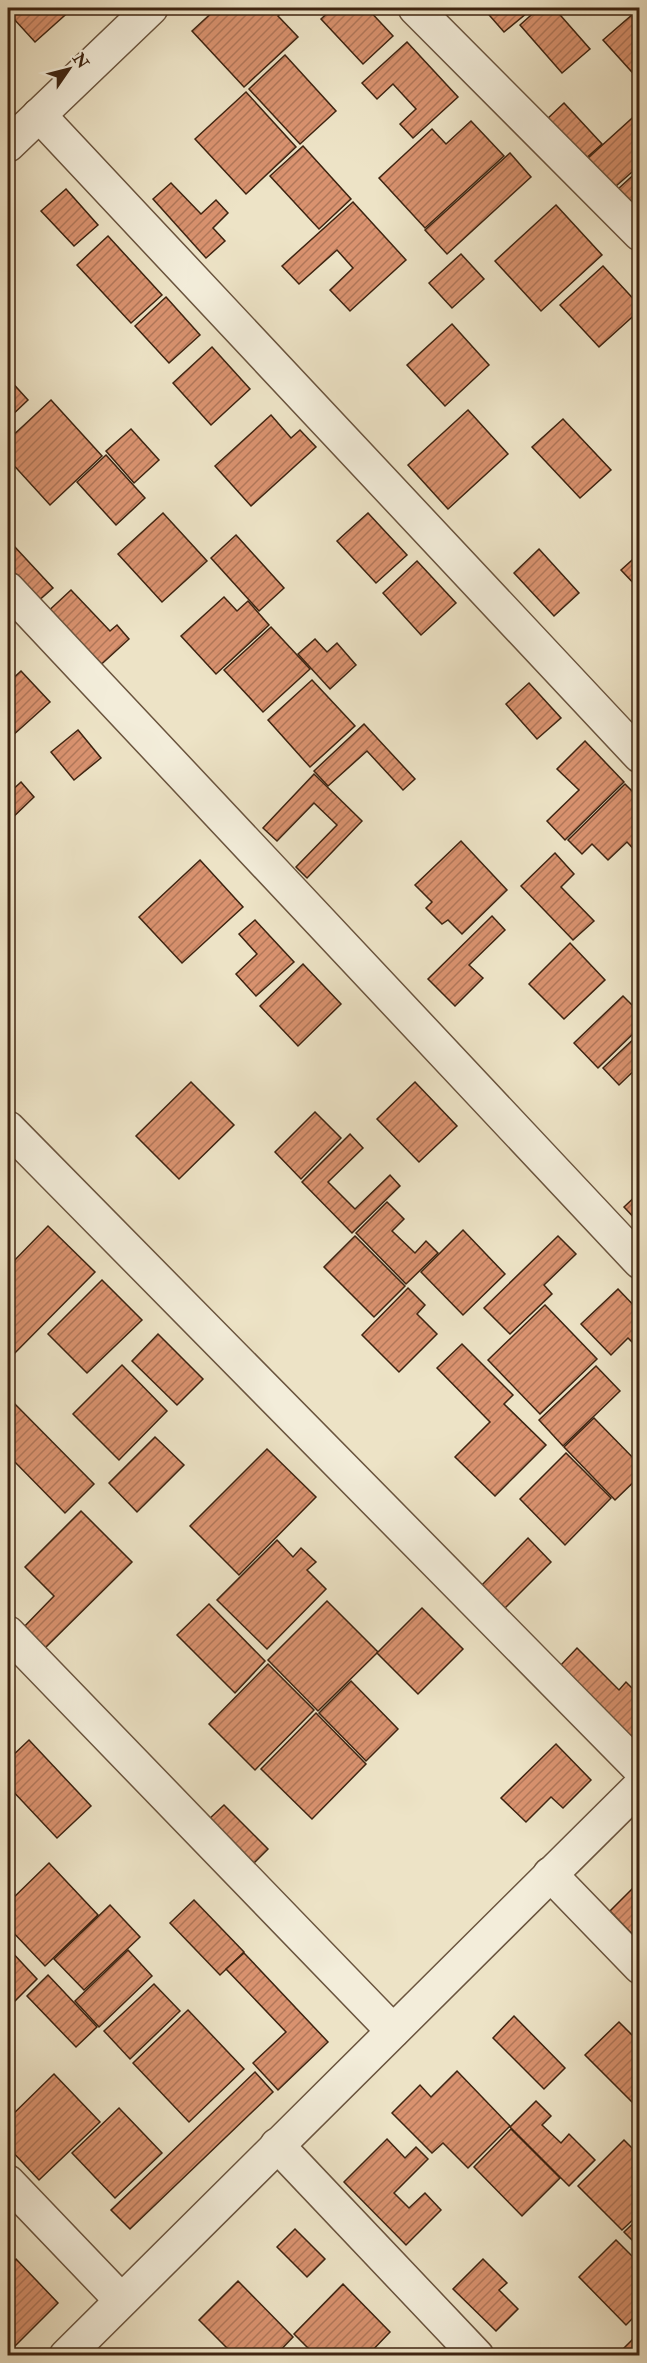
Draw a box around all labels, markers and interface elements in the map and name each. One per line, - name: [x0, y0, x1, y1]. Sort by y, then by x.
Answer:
- north arrow: [39, 39, 99, 99]
- text: N: [68, 49, 93, 73]

